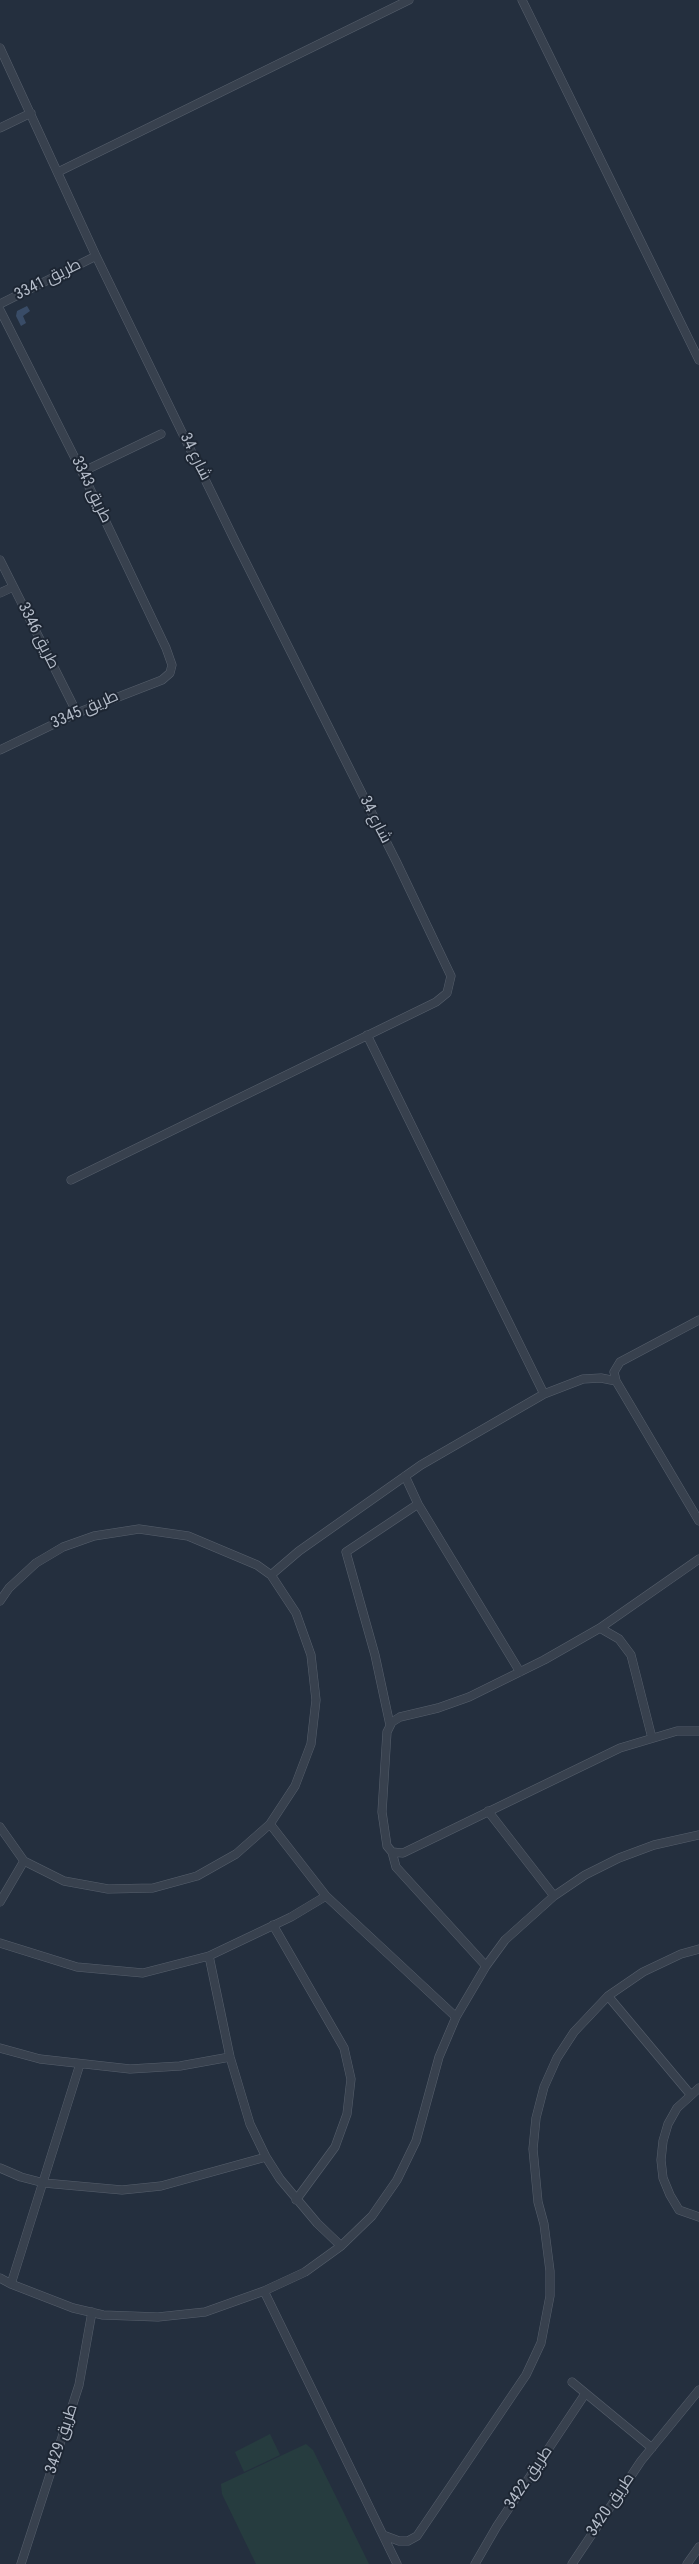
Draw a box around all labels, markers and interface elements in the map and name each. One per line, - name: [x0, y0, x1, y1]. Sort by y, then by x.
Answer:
- street label: طريق 3341: [12, 255, 84, 305]
- street label: شارع 34: [175, 430, 215, 484]
- street label: طريق 3343: [67, 454, 115, 526]
- street label: طريق 3346: [13, 600, 63, 672]
- street label: طريق 3345: [48, 687, 122, 733]
- street label: شارع 34: [355, 793, 395, 847]
- street label: طريق 3429: [42, 2402, 82, 2476]
- street label: طريق 3422: [501, 2443, 557, 2513]
- street label: طريق 3420: [583, 2470, 639, 2540]

